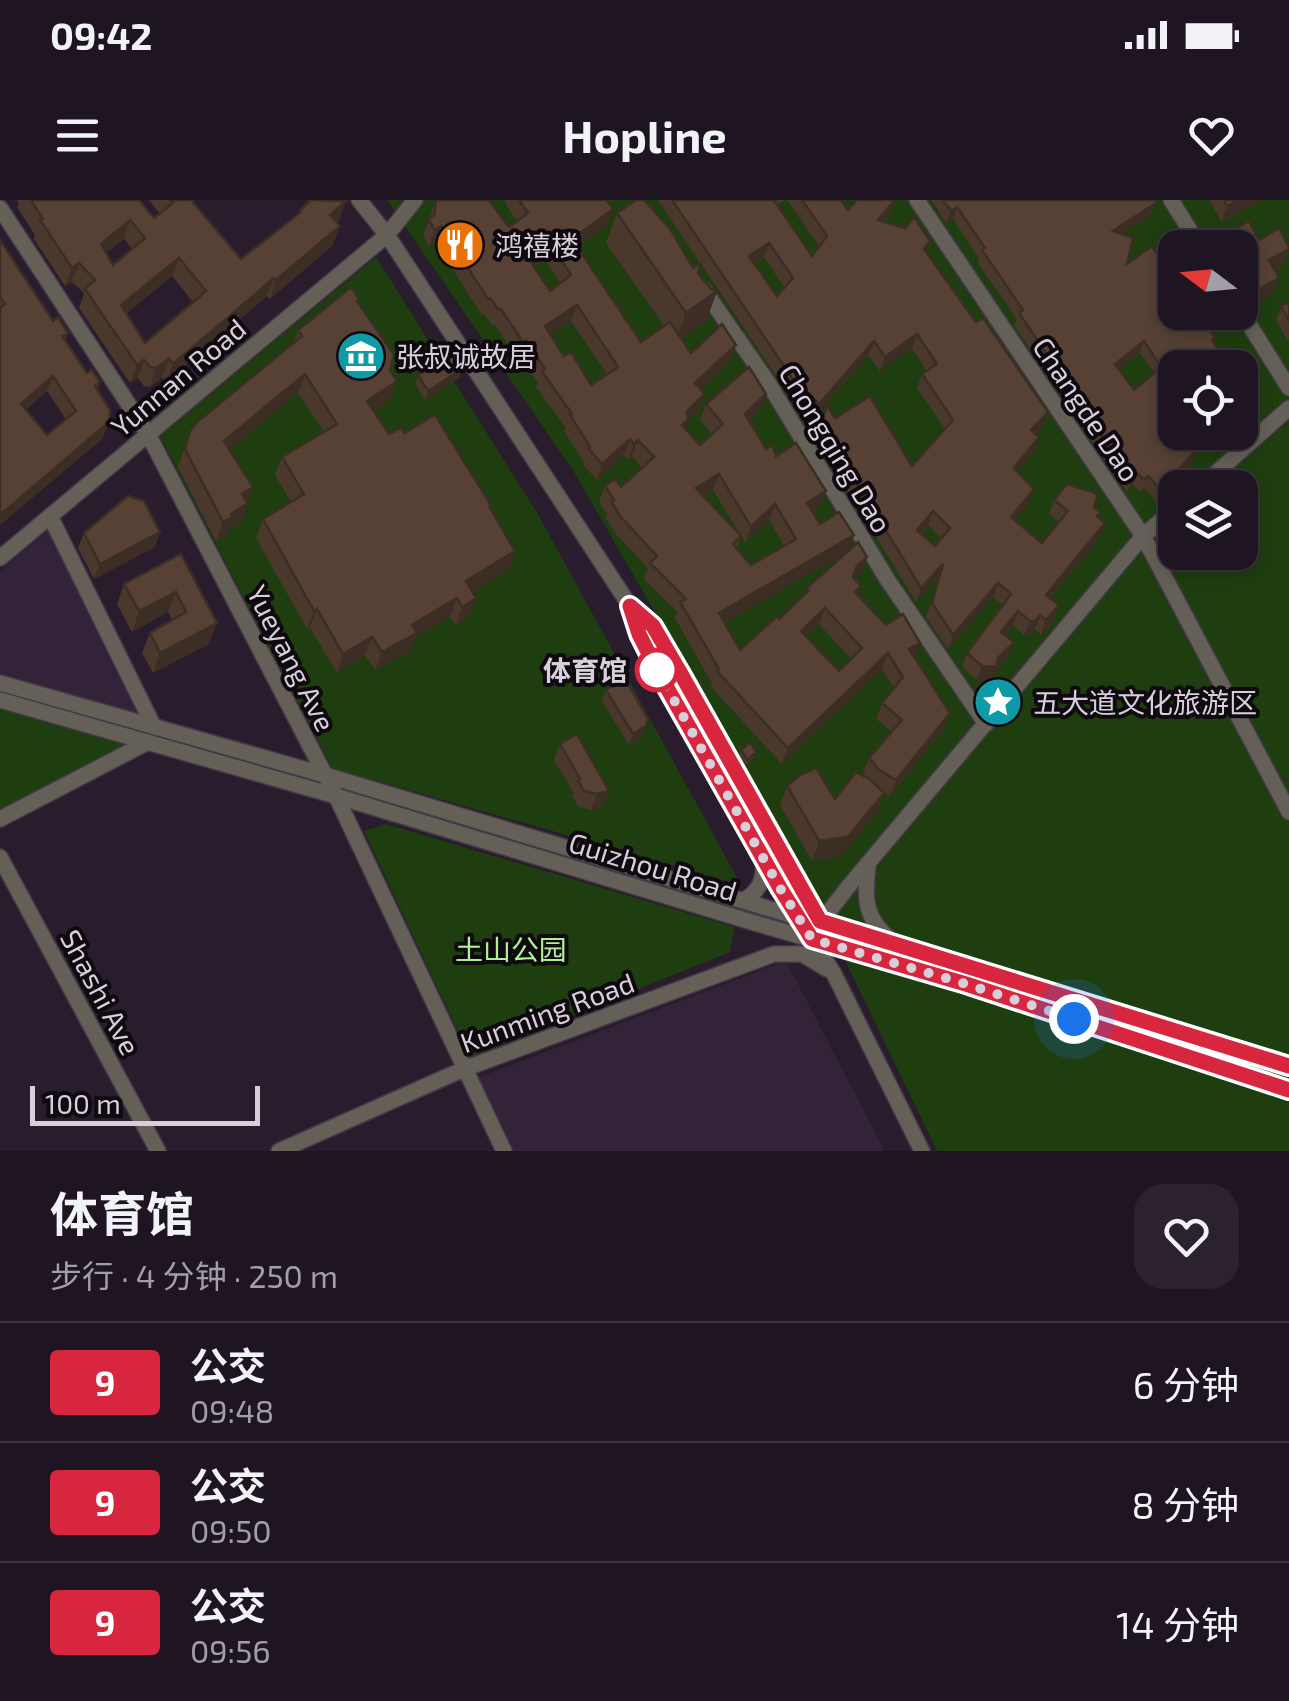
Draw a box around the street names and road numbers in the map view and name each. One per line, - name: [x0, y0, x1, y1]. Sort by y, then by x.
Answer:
- street label: Yunnan Road: [104, 311, 252, 443]
- street label: Changde Dao: [1026, 330, 1148, 488]
- street label: Chongqing Dao: [772, 357, 900, 539]
- street label: Yueyang Ave: [241, 579, 343, 737]
- street label: Guizhou Road: [565, 824, 741, 908]
- street label: Shashi Ave: [54, 924, 148, 1060]
- street label: Kunming Road: [455, 965, 639, 1059]

